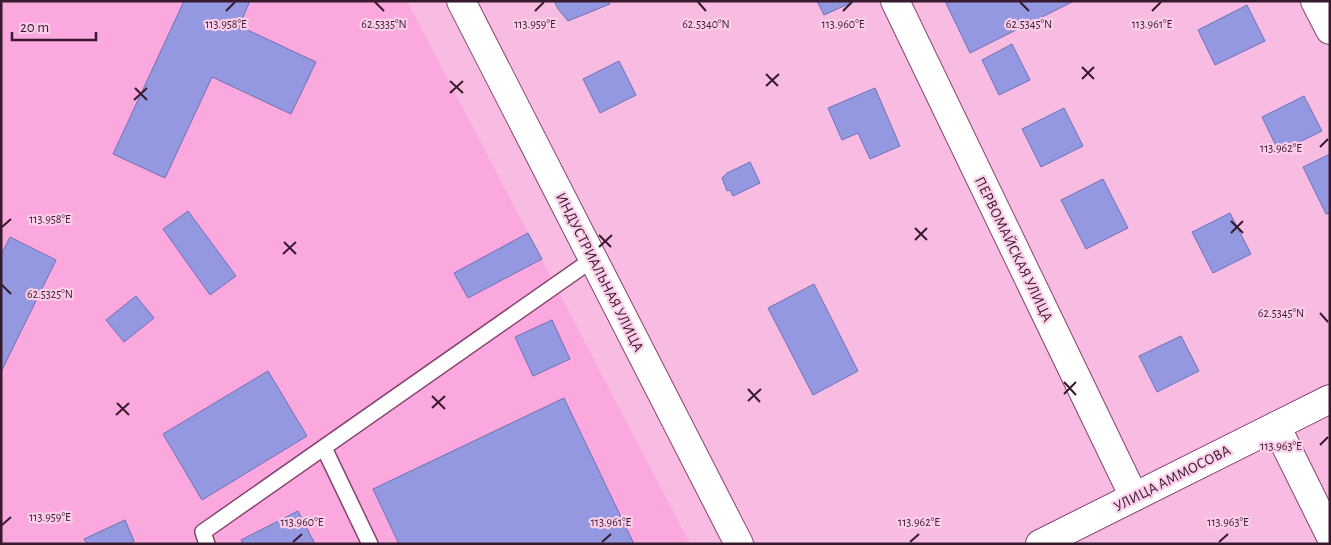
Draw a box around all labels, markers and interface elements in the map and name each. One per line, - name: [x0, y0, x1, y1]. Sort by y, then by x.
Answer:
- scale bar: [12, 10, 96, 42]
- text: 113.958°E: [205, 18, 247, 30]
- text: 62.5335°N: [361, 18, 407, 30]
- text: 113.959°E: [514, 18, 556, 30]
- text: 62.5340°N: [682, 18, 730, 30]
- text: 113.960°E: [822, 18, 865, 30]
- text: 62.5345°N: [1006, 18, 1052, 30]
- text: 113.961°E: [1132, 18, 1173, 30]
- text: 20 m: [20, 20, 49, 35]
- text: 113.962°E: [1260, 142, 1302, 154]
- street label: ПЕРВОМАЙСКАЯ УЛИЦА: [972, 174, 1055, 324]
- street label: ИНДУСТРИАЛЬНАЯ УЛИЦА: [553, 190, 646, 354]
- text: 113.958°E: [29, 213, 71, 225]
- text: 62.5325°N: [27, 288, 73, 300]
- text: 62.5345°N: [1258, 307, 1304, 319]
- text: 113.963°E: [1260, 440, 1302, 452]
- street label: УЛИЦА АММОСОВА: [1112, 443, 1233, 514]
- text: 113.959°E: [29, 511, 71, 523]
- text: 113.960°E: [281, 516, 324, 528]
- text: 113.961°E: [591, 516, 632, 528]
- text: 113.962°E: [898, 516, 940, 528]
- text: 113.963°E: [1207, 516, 1249, 528]

